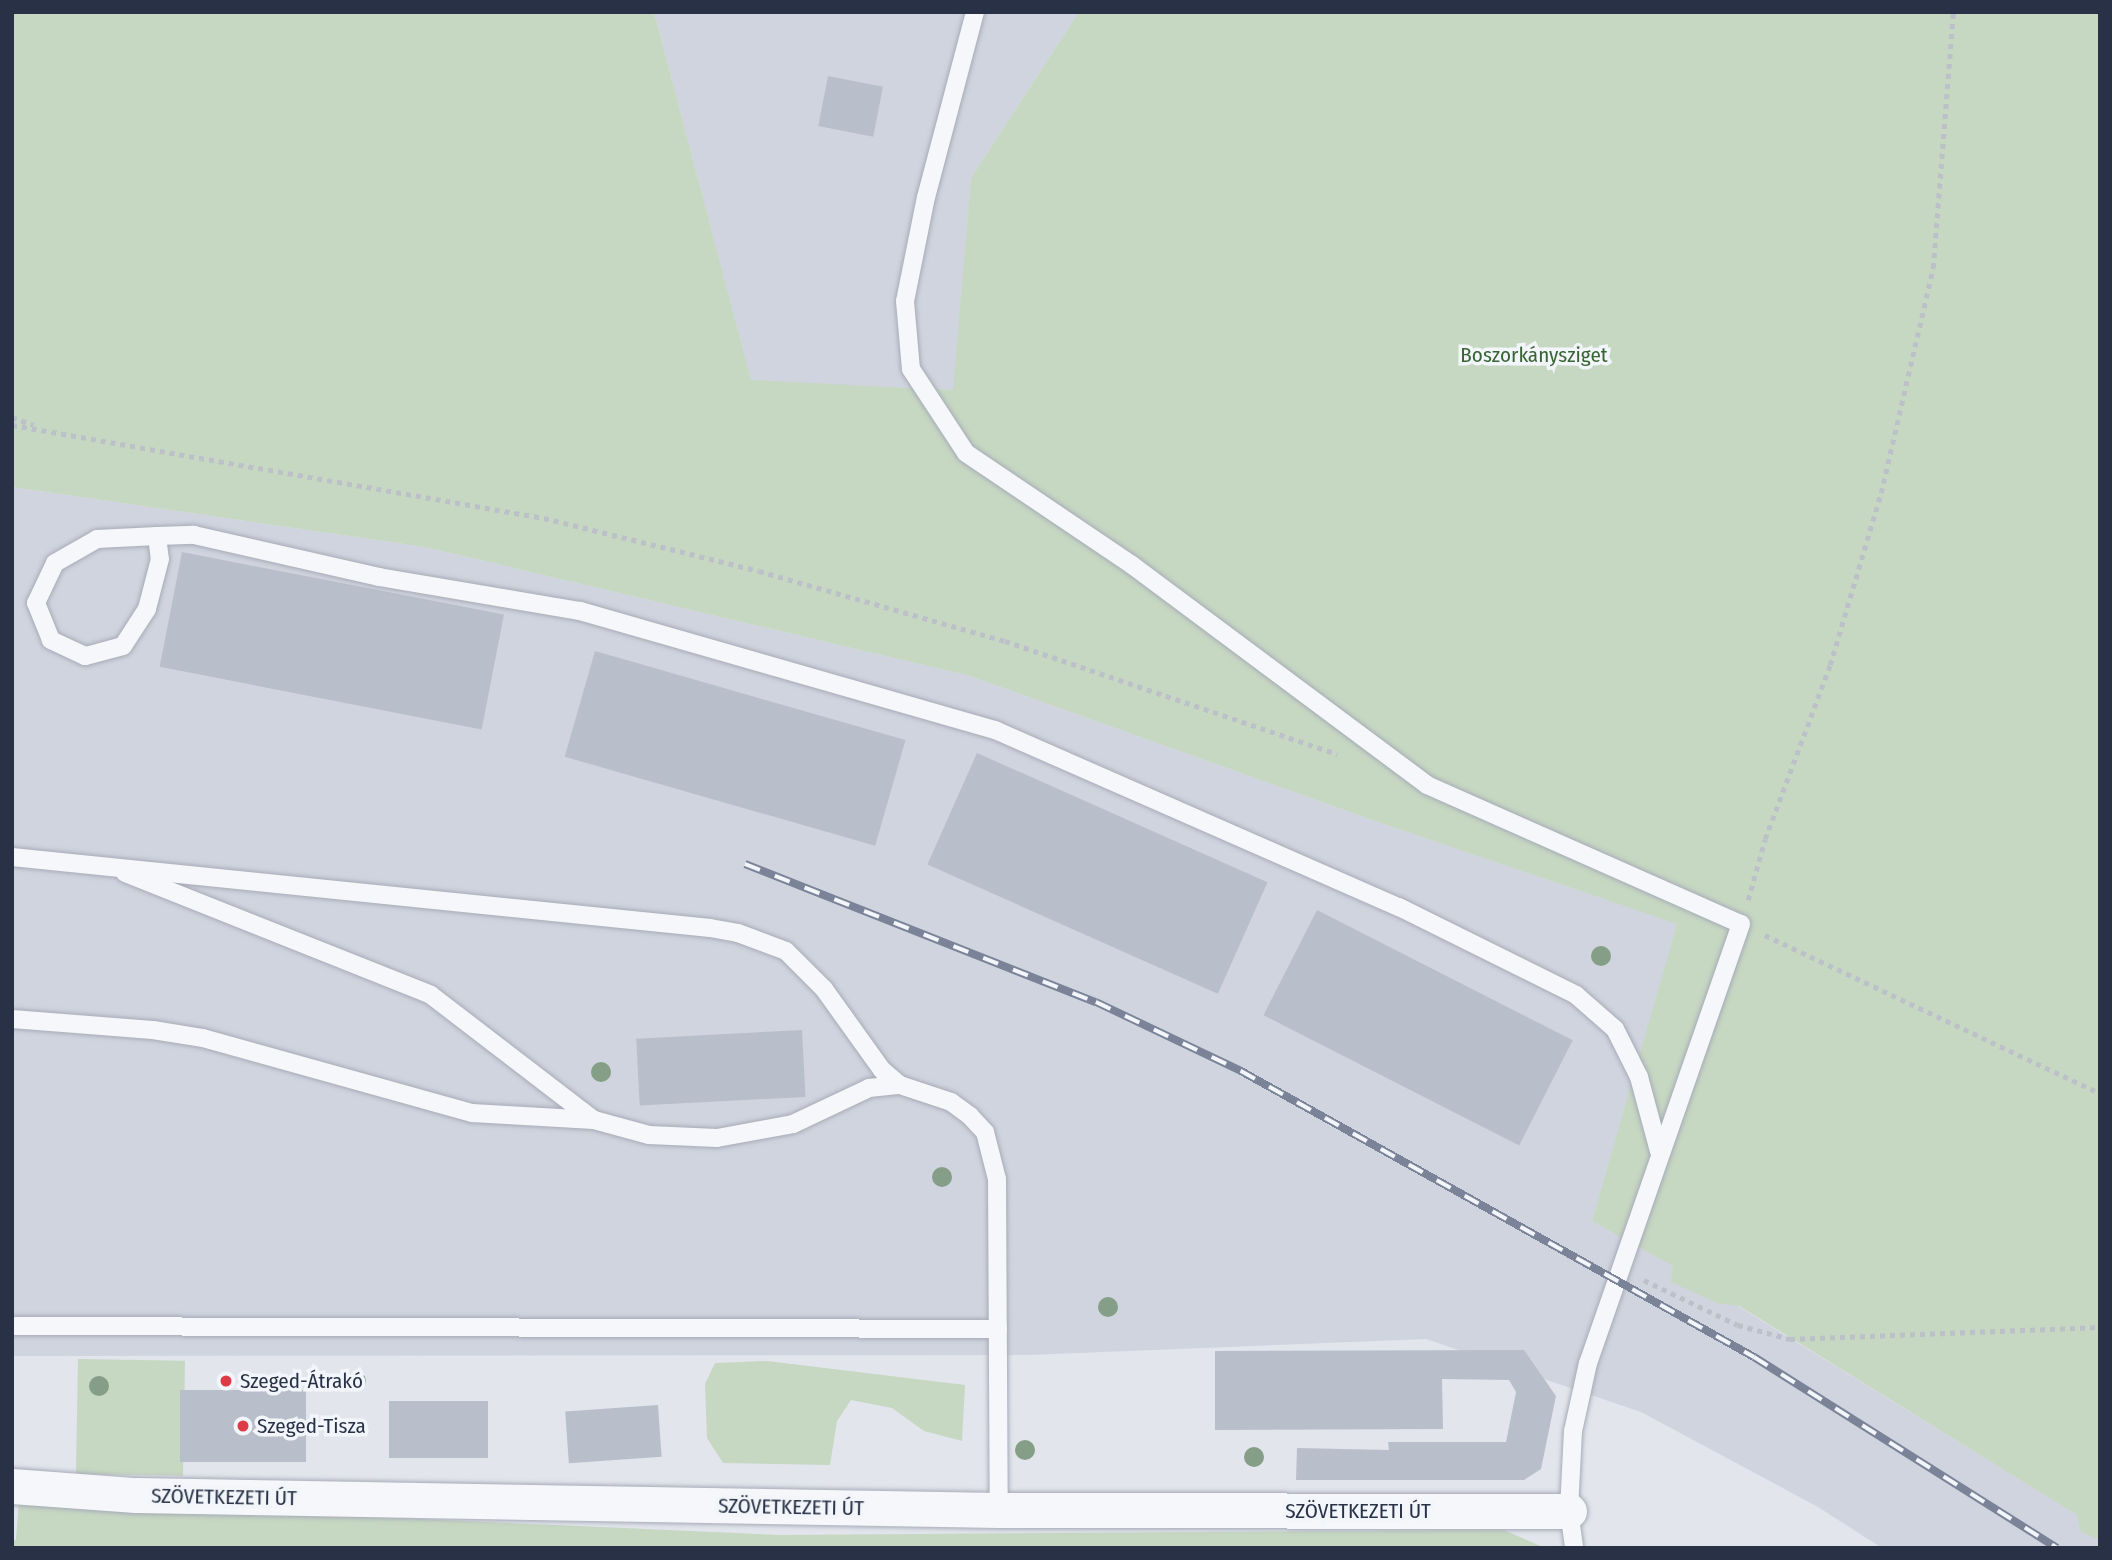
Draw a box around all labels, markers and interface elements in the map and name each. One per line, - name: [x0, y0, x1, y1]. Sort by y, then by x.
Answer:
- park label: Boszorkánysziget: [1460, 342, 1608, 368]
- place label: Szeged-Átrakó: [240, 1368, 363, 1394]
- marker: Szeged-Átrakó: [218, 1373, 234, 1389]
- place label: Szeged-Tisza: [257, 1413, 366, 1439]
- marker: Szeged-Tisza: [235, 1418, 251, 1434]
- street label: SZÖVETKEZETI ÚT: [151, 1483, 297, 1511]
- street label: SZÖVETKEZETI ÚT: [718, 1493, 864, 1521]
- street label: SZÖVETKEZETI ÚT: [1285, 1498, 1431, 1524]

